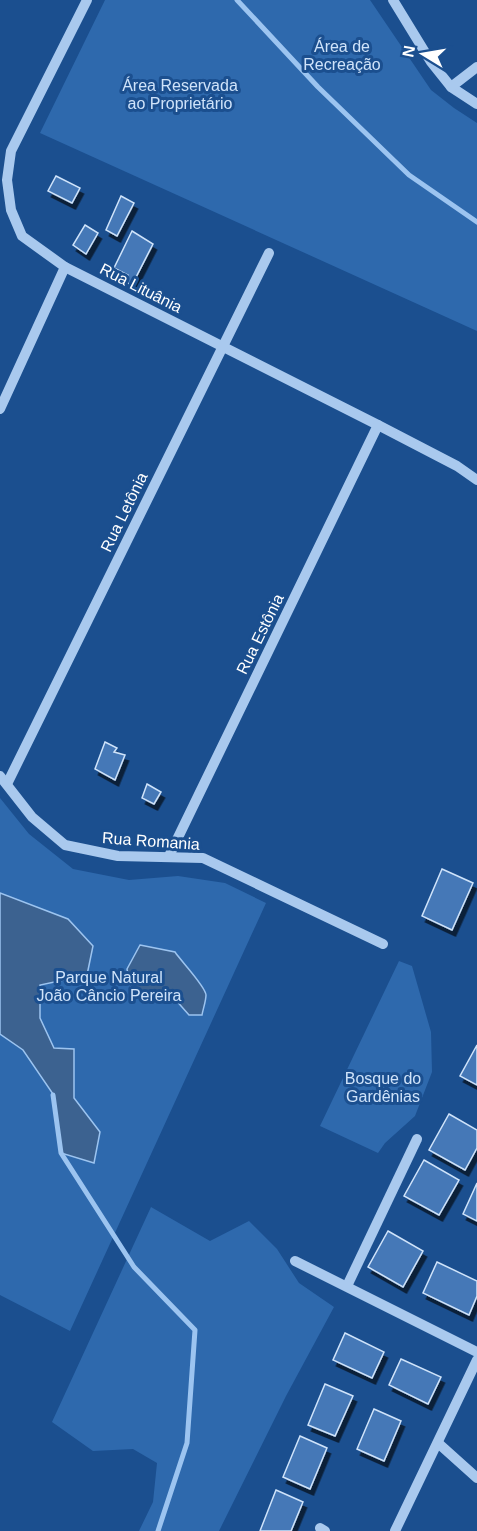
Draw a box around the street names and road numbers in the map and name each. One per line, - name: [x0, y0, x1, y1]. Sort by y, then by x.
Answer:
- street label: Rua Lituânia: [97, 260, 185, 316]
- street label: Rua Letônia: [97, 469, 151, 555]
- street label: Rua Estônia: [233, 591, 287, 677]
- street label: Rua Romania: [102, 829, 200, 853]

